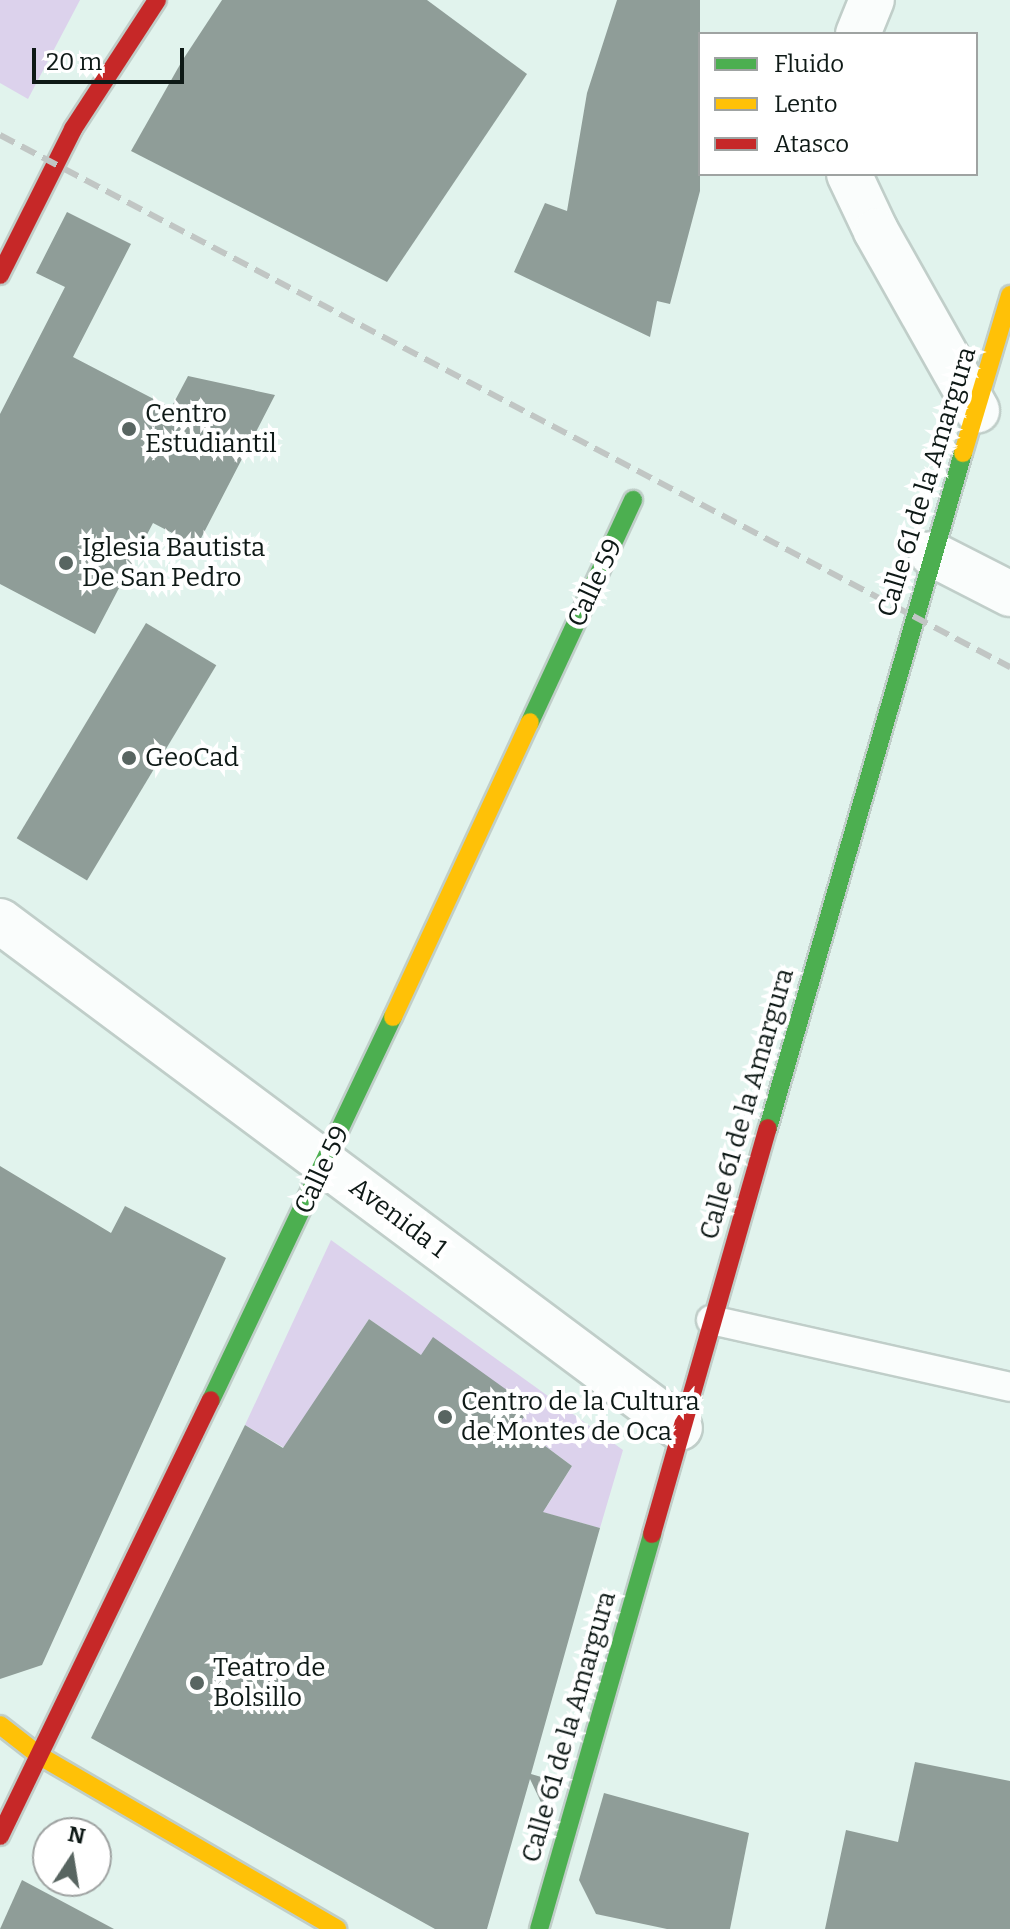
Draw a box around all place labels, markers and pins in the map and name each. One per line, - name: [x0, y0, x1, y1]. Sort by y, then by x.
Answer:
- place label: Centro Estudiantil: [145, 398, 277, 460]
- marker: Centro Estudiantil: [120, 420, 138, 438]
- place label: Iglesia Bautista De San Pedro: [82, 532, 265, 594]
- marker: Iglesia Bautista De San Pedro: [57, 554, 75, 572]
- place label: GeoCad: [145, 742, 239, 774]
- marker: GeoCad: [120, 749, 138, 767]
- place label: Centro de la Cultura de Montes de Oca: [461, 1386, 700, 1448]
- marker: Centro de la Cultura de Montes de Oca: [436, 1408, 454, 1426]
- place label: Teatro de Bolsillo: [213, 1652, 325, 1714]
- marker: Teatro de Bolsillo: [188, 1674, 206, 1692]

